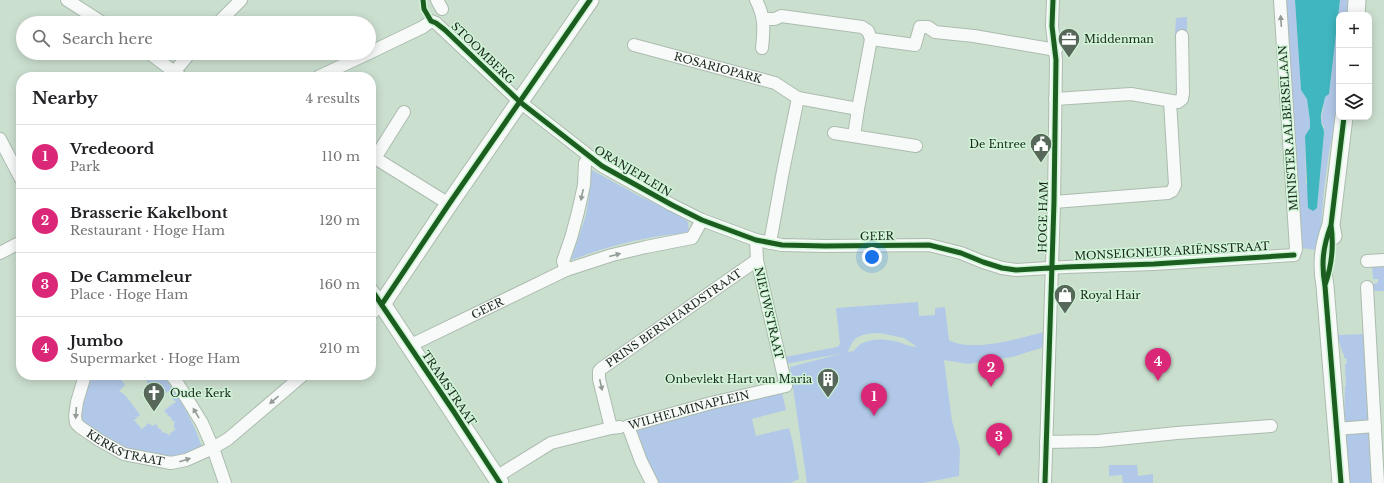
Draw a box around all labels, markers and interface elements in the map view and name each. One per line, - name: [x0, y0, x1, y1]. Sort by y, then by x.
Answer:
- map controls: [1336, 12, 1372, 120]
- button: +: [1336, 12, 1372, 48]
- one-way arrow: [1278, 14, 1284, 27]
- search box: [16, 16, 376, 60]
- street label: STOOMBERG: [448, 19, 518, 87]
- office icon: Middenman: [1056, 26, 1082, 59]
- icon: search: [30, 27, 52, 49]
- text: Search here: [62, 29, 153, 48]
- place label: Middenman: [1084, 32, 1154, 46]
- street label: MINISTER AALBERSELAAN: [1275, 45, 1301, 211]
- button: −: [1336, 48, 1372, 84]
- street label: ROSARIOPARK: [673, 49, 764, 86]
- button: layers: [1336, 84, 1372, 120]
- text: Nearby: [32, 88, 98, 109]
- text: 4 results: [306, 90, 360, 107]
- public building icon: De Entree: [1028, 131, 1054, 164]
- place label: De Entree: [969, 137, 1026, 151]
- text: Vredeoord: [70, 139, 154, 158]
- street label: ORANJEPLEIN: [592, 142, 674, 200]
- text: 1: [42, 148, 48, 165]
- text: 110 m: [321, 148, 360, 165]
- text: Park: [70, 158, 100, 175]
- street label: HOGE HAM: [1035, 181, 1051, 253]
- one-way arrow: [578, 188, 584, 201]
- text: Brasserie Kakelbont: [70, 203, 228, 222]
- text: 2: [41, 212, 49, 229]
- text: 120 m: [319, 212, 360, 229]
- text: Restaurant · Hoge Ham: [70, 222, 225, 239]
- street label: GEER: [860, 229, 895, 243]
- street label: MONSEIGNEUR ARIËNSSTRAAT: [1074, 239, 1270, 263]
- your location: [862, 247, 882, 267]
- one-way arrow: [608, 251, 621, 257]
- street label: PRINS BERNHARDSTRAAT: [603, 266, 744, 370]
- street label: NIEUWSTRAAT: [752, 266, 786, 361]
- text: De Cammeleur: [70, 267, 192, 286]
- text: 3: [41, 276, 49, 293]
- text: 160 m: [319, 276, 360, 293]
- shop icon: Royal Hair: [1052, 282, 1078, 315]
- text: Place · Hoge Ham: [70, 286, 188, 303]
- place label: Royal Hair: [1080, 288, 1141, 302]
- street label: GEER: [469, 294, 506, 322]
- text: Jumbo: [70, 331, 123, 350]
- text: 4: [41, 340, 49, 357]
- text: 210 m: [319, 340, 360, 357]
- street label: TRAMSTRAAT: [419, 348, 479, 428]
- pin: 4: [1145, 348, 1171, 381]
- text: Supermarket · Hoge Ham: [70, 350, 240, 367]
- pin: 2: [978, 354, 1004, 387]
- building icon: Onbevlekt Hart van Maria: [815, 366, 841, 399]
- place label: Onbevlekt Hart van Maria: [665, 372, 813, 386]
- one-way arrow: [598, 379, 604, 391]
- church icon: Oude Kerk: [141, 380, 167, 413]
- pin: 1: [861, 383, 887, 416]
- place label: Oude Kerk: [170, 386, 232, 400]
- street label: WILHELMINAPLEIN: [626, 387, 751, 433]
- one-way arrow: [268, 396, 279, 405]
- one-way arrow: [73, 407, 80, 419]
- one-way arrow: [192, 407, 199, 419]
- pin: 3: [986, 423, 1012, 456]
- street label: KERKSTRAAT: [84, 426, 166, 469]
- one-way arrow: [179, 456, 191, 462]

